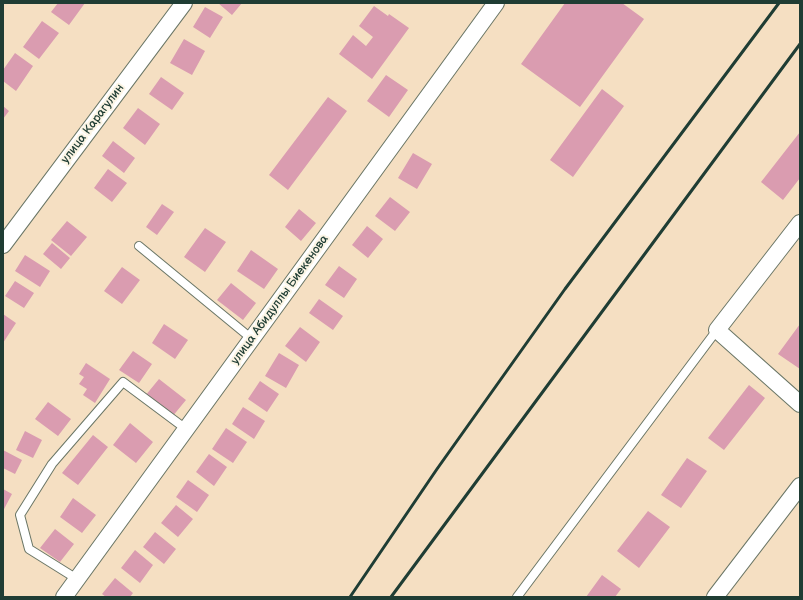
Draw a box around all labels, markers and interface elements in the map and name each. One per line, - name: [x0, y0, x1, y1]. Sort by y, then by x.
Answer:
- street label: улица Карагулин: [58, 81, 128, 167]
- street label: улица Абидуллы Биекенова: [228, 232, 332, 368]

